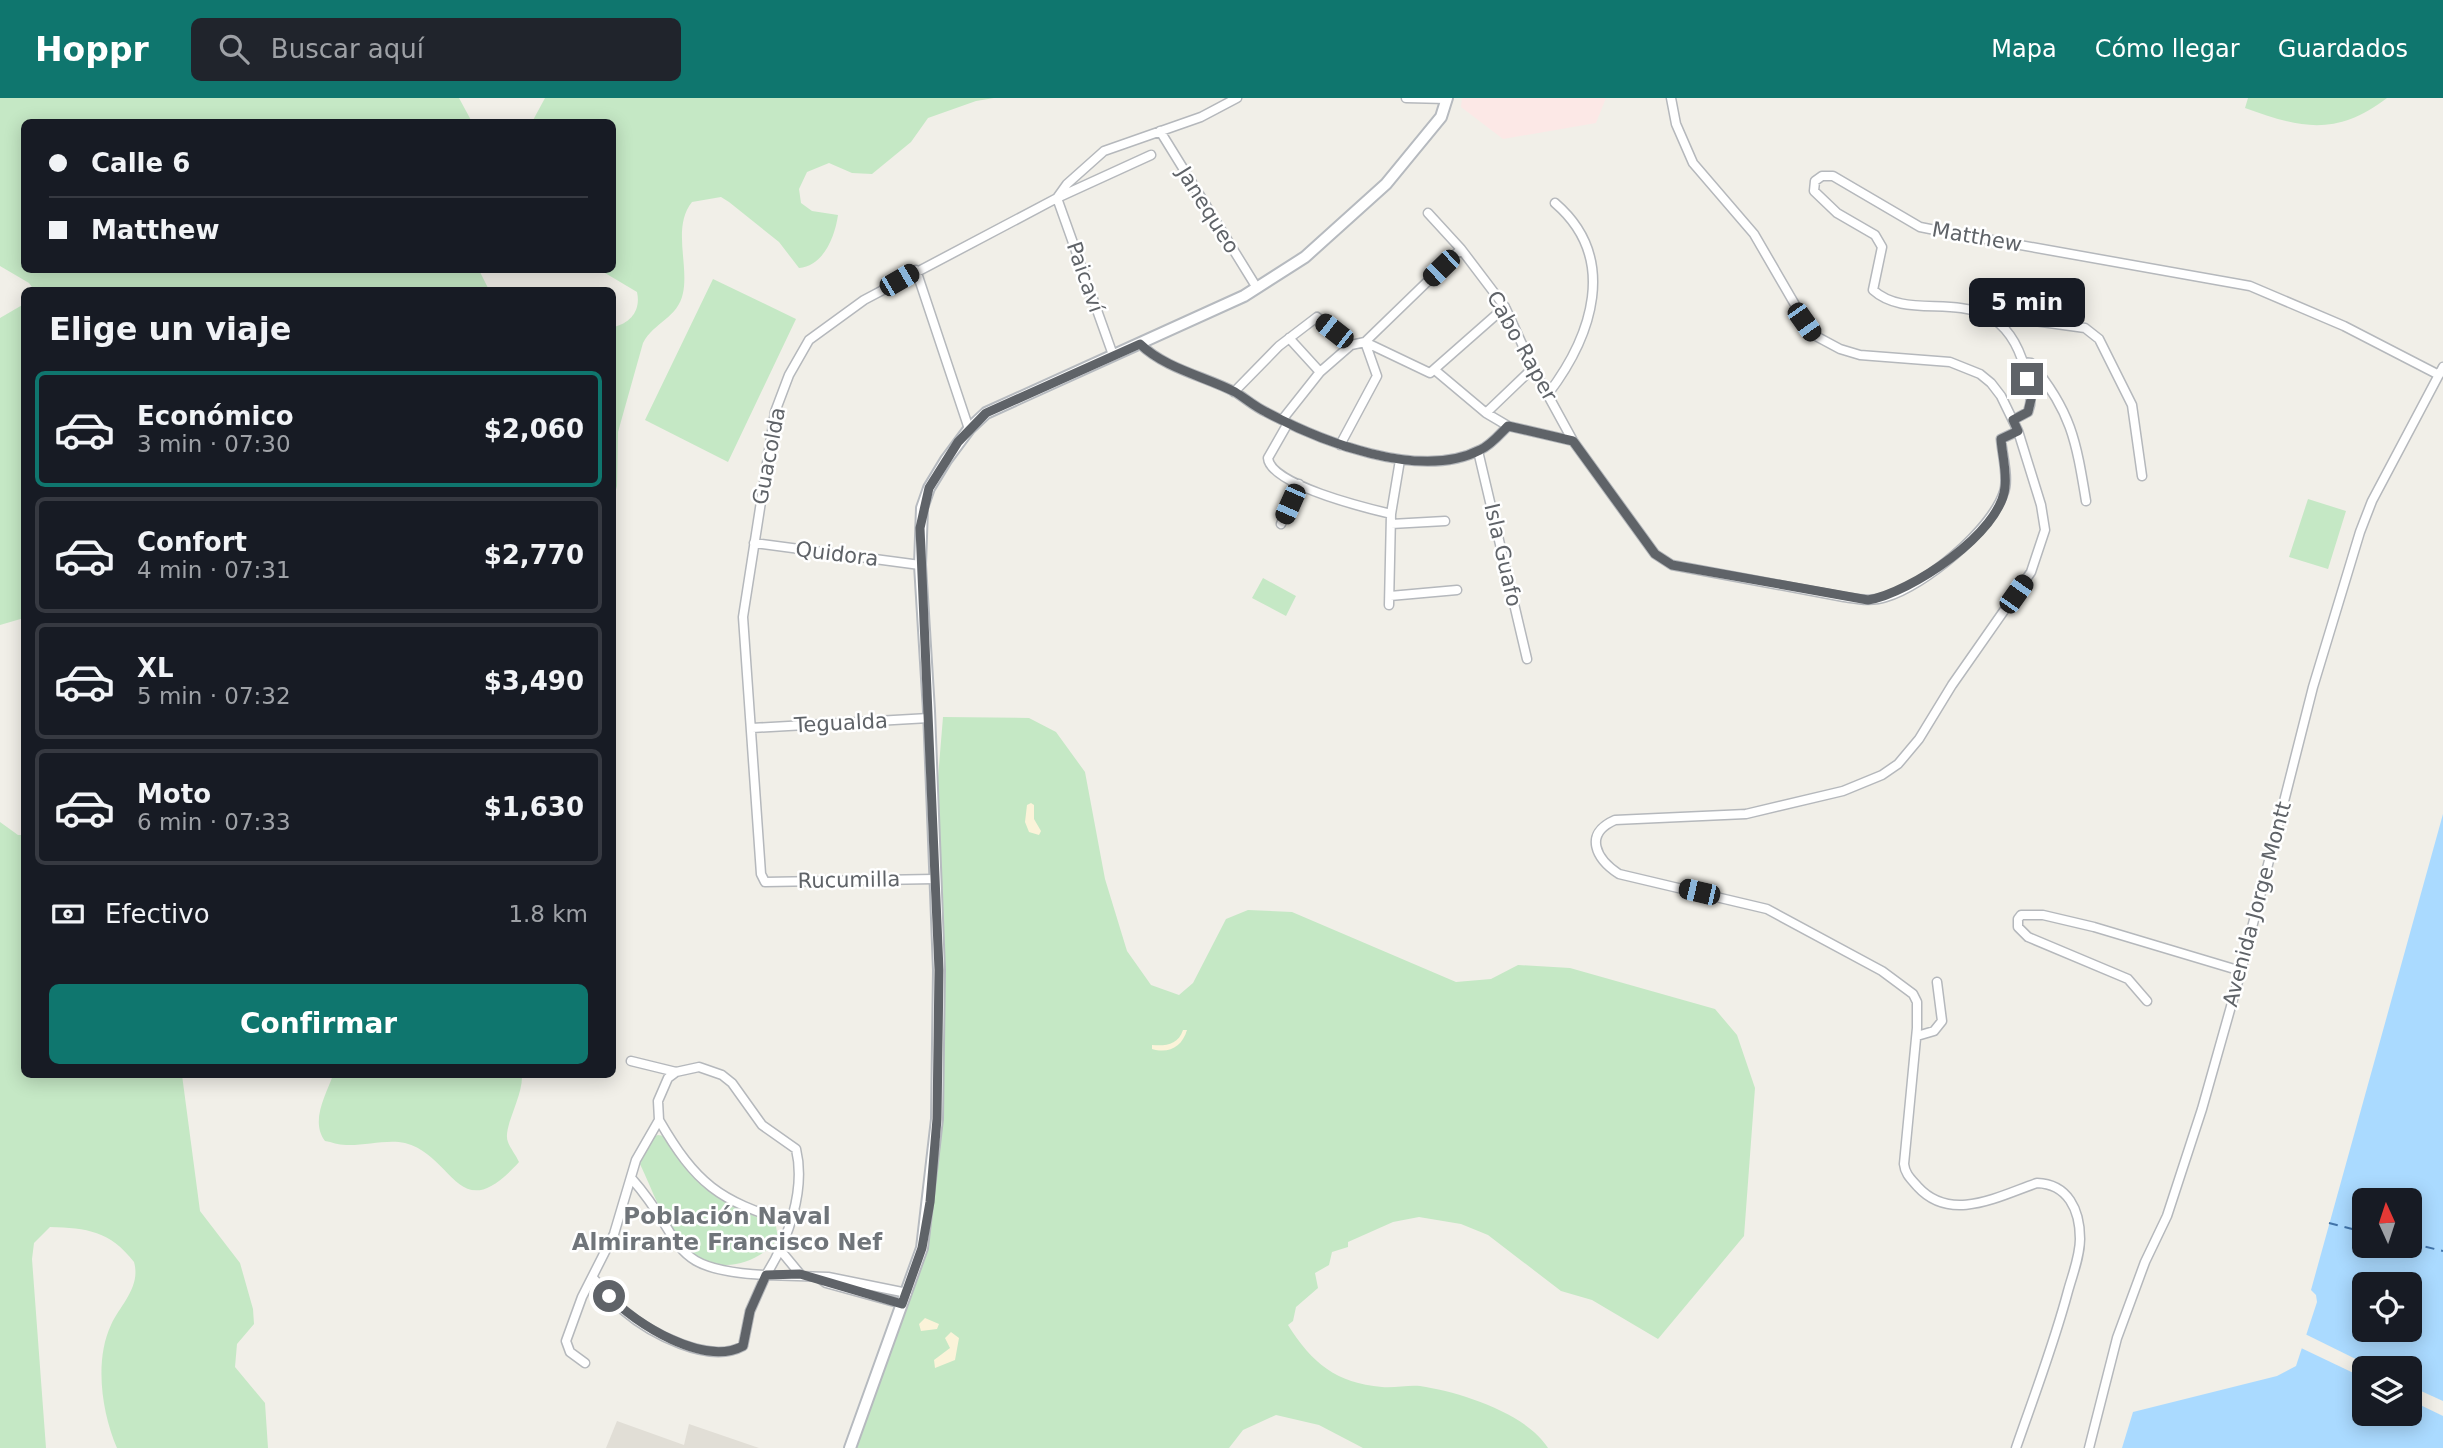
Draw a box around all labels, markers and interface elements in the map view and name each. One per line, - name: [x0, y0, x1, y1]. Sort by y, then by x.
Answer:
- search box: [191, 18, 681, 81]
- text: Hoppr: [35, 30, 149, 69]
- icon: search: [215, 30, 253, 68]
- text: Buscar aquí: [271, 34, 424, 64]
- text: Mapa: [1991, 35, 2057, 63]
- text: Cómo llegar: [2095, 35, 2240, 63]
- text: Guardados: [2278, 35, 2408, 63]
- text: Calle 6: [91, 148, 190, 178]
- street label: Janequeo: [1171, 161, 1244, 258]
- text: Matthew: [91, 215, 219, 245]
- street label: Matthew: [1930, 217, 2024, 257]
- street label: Paicaví: [1062, 239, 1109, 317]
- car: [1419, 246, 1464, 290]
- car: [876, 260, 923, 300]
- callout: 5 min: [1969, 278, 2085, 327]
- street label: Cabo Raper: [1482, 287, 1562, 406]
- text: 5 min: [1991, 289, 2063, 315]
- car: [1784, 299, 1825, 345]
- text: Elige un viaje: [49, 310, 291, 348]
- car: [1311, 310, 1358, 352]
- route end: [2011, 363, 2043, 395]
- icon: car: [53, 398, 116, 461]
- text: Económico: [137, 401, 294, 431]
- street label: Guacolda: [748, 405, 790, 507]
- text: $2,060: [484, 414, 584, 444]
- text: 3 min · 07:30: [137, 431, 291, 457]
- car: [1272, 481, 1309, 527]
- street label: Isla Guafo: [1479, 501, 1527, 609]
- icon: car: [53, 524, 116, 587]
- text: Confort: [137, 527, 247, 557]
- street label: Quidora: [794, 537, 880, 571]
- text: $2,770: [484, 540, 584, 570]
- text: 4 min · 07:31: [137, 557, 291, 583]
- car: [1996, 571, 2037, 617]
- icon: car: [53, 650, 116, 713]
- text: XL: [137, 653, 174, 683]
- text: $3,490: [484, 666, 584, 696]
- text: 5 min · 07:32: [137, 683, 291, 709]
- street label: Tegualda: [793, 709, 888, 737]
- icon: car: [53, 776, 116, 839]
- text: Moto: [137, 779, 211, 809]
- text: $1,630: [484, 792, 584, 822]
- street label: Avenida Jorge Montt: [2218, 799, 2296, 1009]
- text: 6 min · 07:33: [137, 809, 291, 835]
- street label: Rucumilla: [797, 867, 901, 893]
- car: [1677, 877, 1722, 907]
- icon: cash: [49, 895, 87, 933]
- text: Efectivo: [105, 899, 210, 929]
- text: 1.8 km: [508, 901, 588, 927]
- button: Confirmar: [49, 984, 588, 1064]
- north arrow: [2352, 1188, 2422, 1258]
- map controls: [2352, 1188, 2422, 1426]
- district label: Población Naval Almirante Francisco Nef: [572, 1203, 883, 1255]
- button: locate: [2352, 1272, 2422, 1342]
- route start: [593, 1280, 625, 1312]
- button: layers: [2352, 1356, 2422, 1426]

